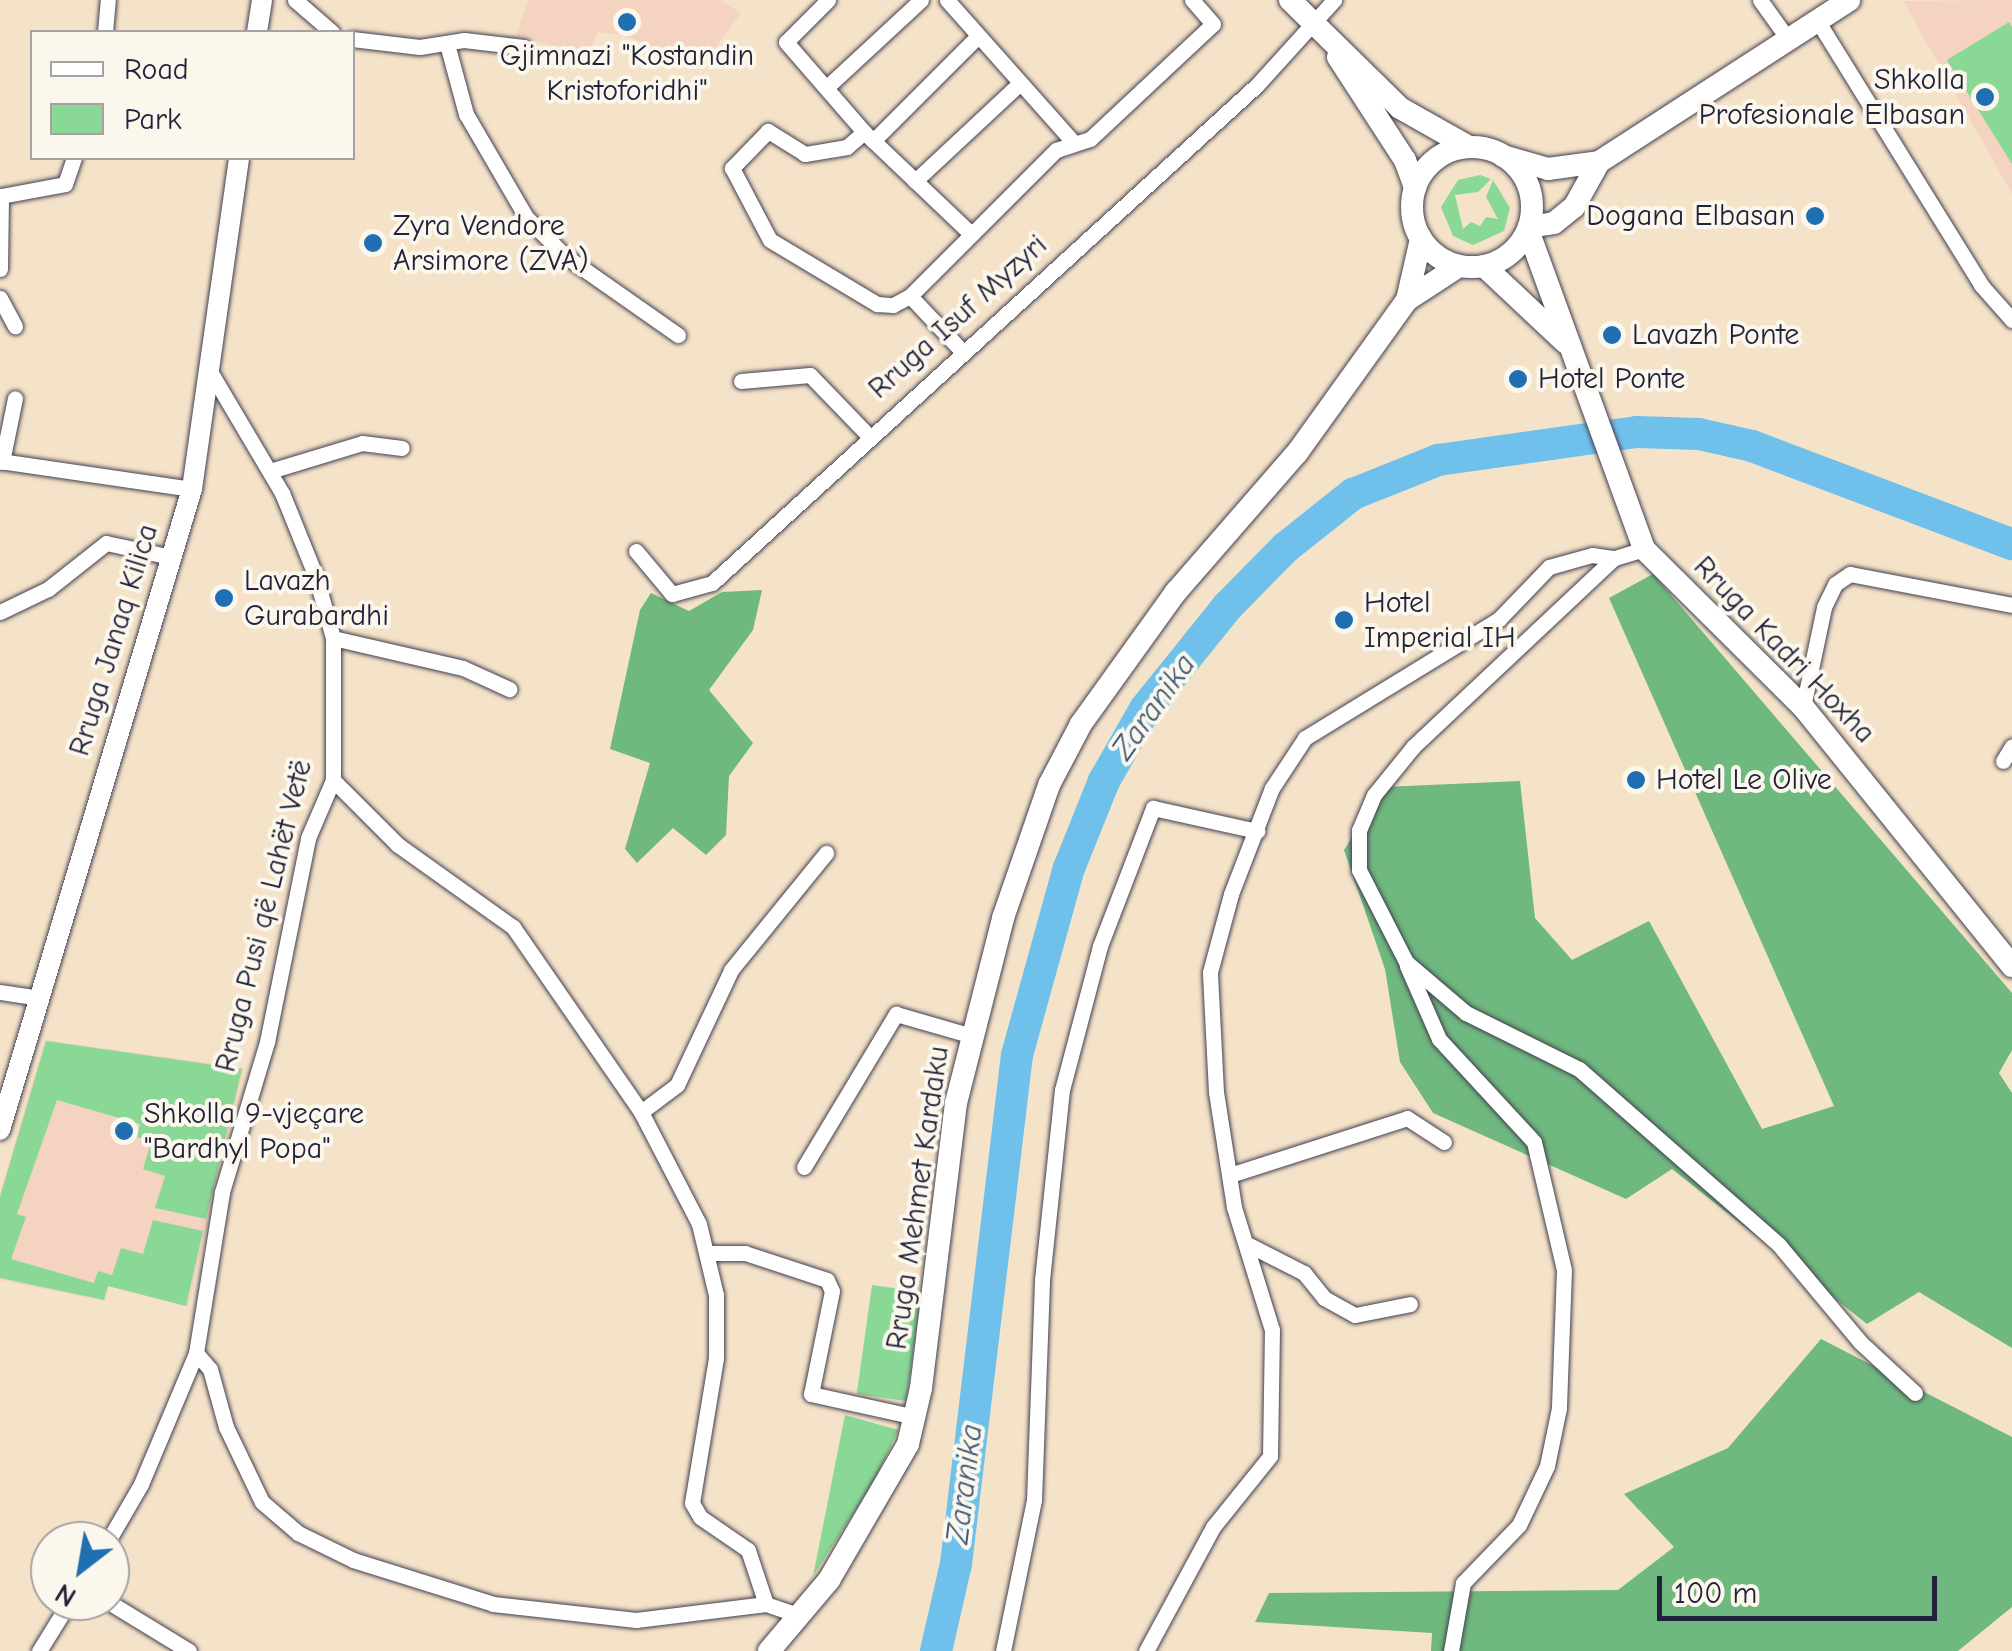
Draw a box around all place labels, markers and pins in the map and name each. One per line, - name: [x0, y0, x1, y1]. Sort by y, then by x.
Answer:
- marker: Gjimnazi "Kostandin Kristoforidhi": [616, 11, 638, 33]
- place label: Gjimnazi "Kostandin Kristoforidhi": [500, 38, 754, 108]
- place label: Shkolla Profesionale Elbasan: [1699, 62, 1965, 132]
- marker: Shkolla Profesionale Elbasan: [1974, 86, 1996, 108]
- place label: Dogana Elbasan: [1586, 198, 1795, 234]
- marker: Dogana Elbasan: [1804, 205, 1826, 227]
- place label: Zyra Vendore Arsimore (ZVA): [393, 208, 589, 278]
- marker: Zyra Vendore Arsimore (ZVA): [362, 232, 384, 254]
- place label: Lavazh Ponte: [1632, 317, 1799, 353]
- marker: Lavazh Ponte: [1601, 324, 1623, 346]
- place label: Hotel Ponte: [1538, 361, 1685, 397]
- marker: Hotel Ponte: [1507, 368, 1529, 390]
- place label: Lavazh Gurabardhi: [244, 563, 389, 634]
- place label: Hotel Imperial IH: [1364, 585, 1516, 656]
- marker: Lavazh Gurabardhi: [213, 587, 235, 609]
- marker: Hotel Imperial IH: [1333, 609, 1355, 631]
- place label: Hotel Le Olive: [1656, 762, 1832, 798]
- marker: Hotel Le Olive: [1625, 769, 1647, 791]
- place label: Shkolla 9-vjeçare "Bardhyl Popa": [144, 1096, 364, 1166]
- marker: Shkolla 9-vjeçare "Bardhyl Popa": [113, 1120, 135, 1142]

